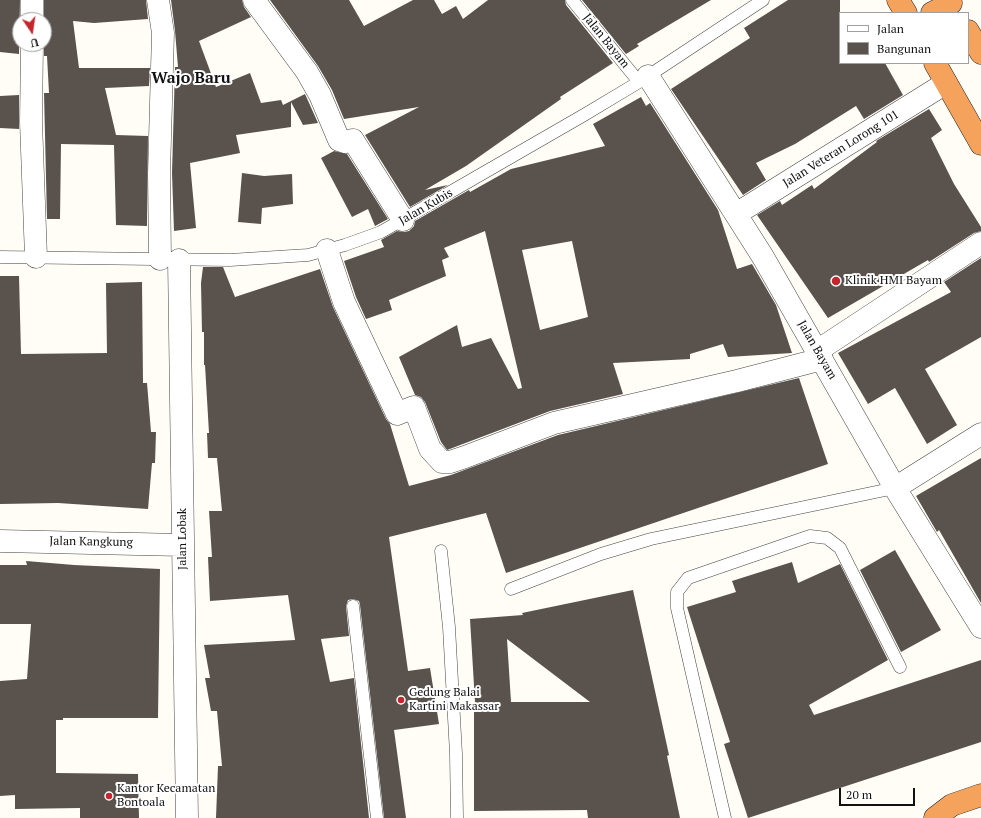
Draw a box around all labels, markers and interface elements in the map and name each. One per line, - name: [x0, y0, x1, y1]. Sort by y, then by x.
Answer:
- street label: Jalan Bayam: [580, 11, 632, 71]
- north arrow: [12, 12, 52, 52]
- legend: [839, 12, 969, 64]
- text: Jalan: [877, 21, 904, 36]
- text: U: [29, 35, 40, 50]
- text: Bangunan: [877, 41, 931, 56]
- district label: Wajo Baru: [151, 68, 231, 88]
- street label: Jalan Veteran Lorong 101: [780, 107, 902, 191]
- street label: Jalan Kubis: [396, 186, 456, 228]
- place label: Klinik HMI Bayam: [845, 274, 942, 288]
- marker: Klinik HMI Bayam: [830, 275, 842, 287]
- street label: Jalan Bayam: [794, 318, 840, 382]
- street label: Jalan Lobak: [176, 508, 190, 570]
- street label: Jalan Kangkung: [49, 534, 133, 550]
- place label: Gedung Balai Kartini Makassar: [409, 686, 499, 714]
- marker: Gedung Balai Kartini Makassar: [396, 695, 406, 705]
- scale bar: [841, 780, 917, 806]
- place label: Kantor Kecamatan Bontoala: [117, 782, 215, 810]
- text: 20 m: [846, 787, 872, 802]
- marker: Kantor Kecamatan Bontoala: [104, 791, 114, 801]

